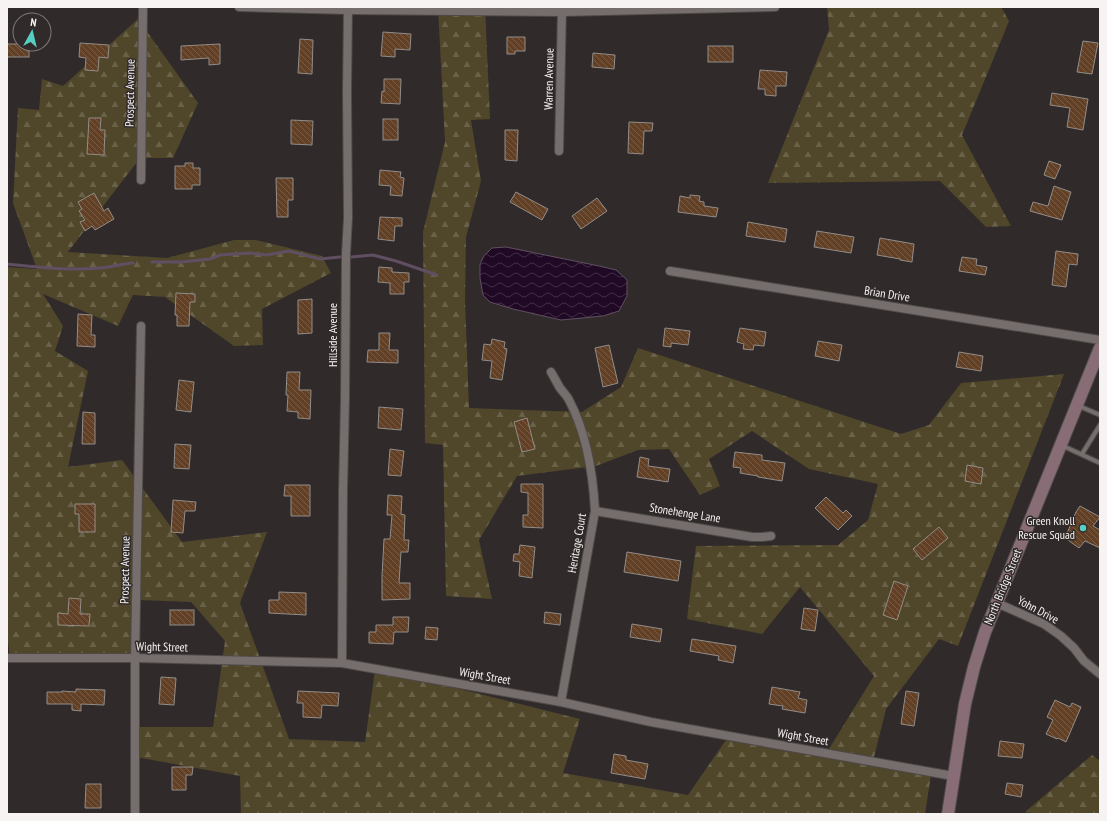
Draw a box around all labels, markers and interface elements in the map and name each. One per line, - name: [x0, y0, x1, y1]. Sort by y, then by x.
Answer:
- north arrow: [12, 12, 52, 52]
- text: N: [29, 15, 37, 29]
- street label: Warren Avenue: [540, 48, 557, 110]
- street label: Prospect Avenue: [121, 59, 138, 127]
- street label: Brian Drive: [863, 283, 911, 305]
- street label: Hillside Avenue: [325, 303, 340, 367]
- street label: Stonehenge Lane: [648, 499, 722, 526]
- street label: Heritage Court: [564, 511, 589, 574]
- place label: Green Knoll Rescue Squad: [1018, 513, 1075, 542]
- marker: Green Knoll Rescue Squad: [1078, 523, 1088, 533]
- street label: Prospect Avenue: [116, 536, 133, 604]
- street label: North Bridge Street: [980, 546, 1025, 627]
- street label: Yohn Drive: [1015, 592, 1062, 627]
- street label: Wight Street: [136, 639, 189, 654]
- street label: Wight Street: [458, 664, 513, 688]
- street label: Wight Street: [776, 725, 831, 749]

